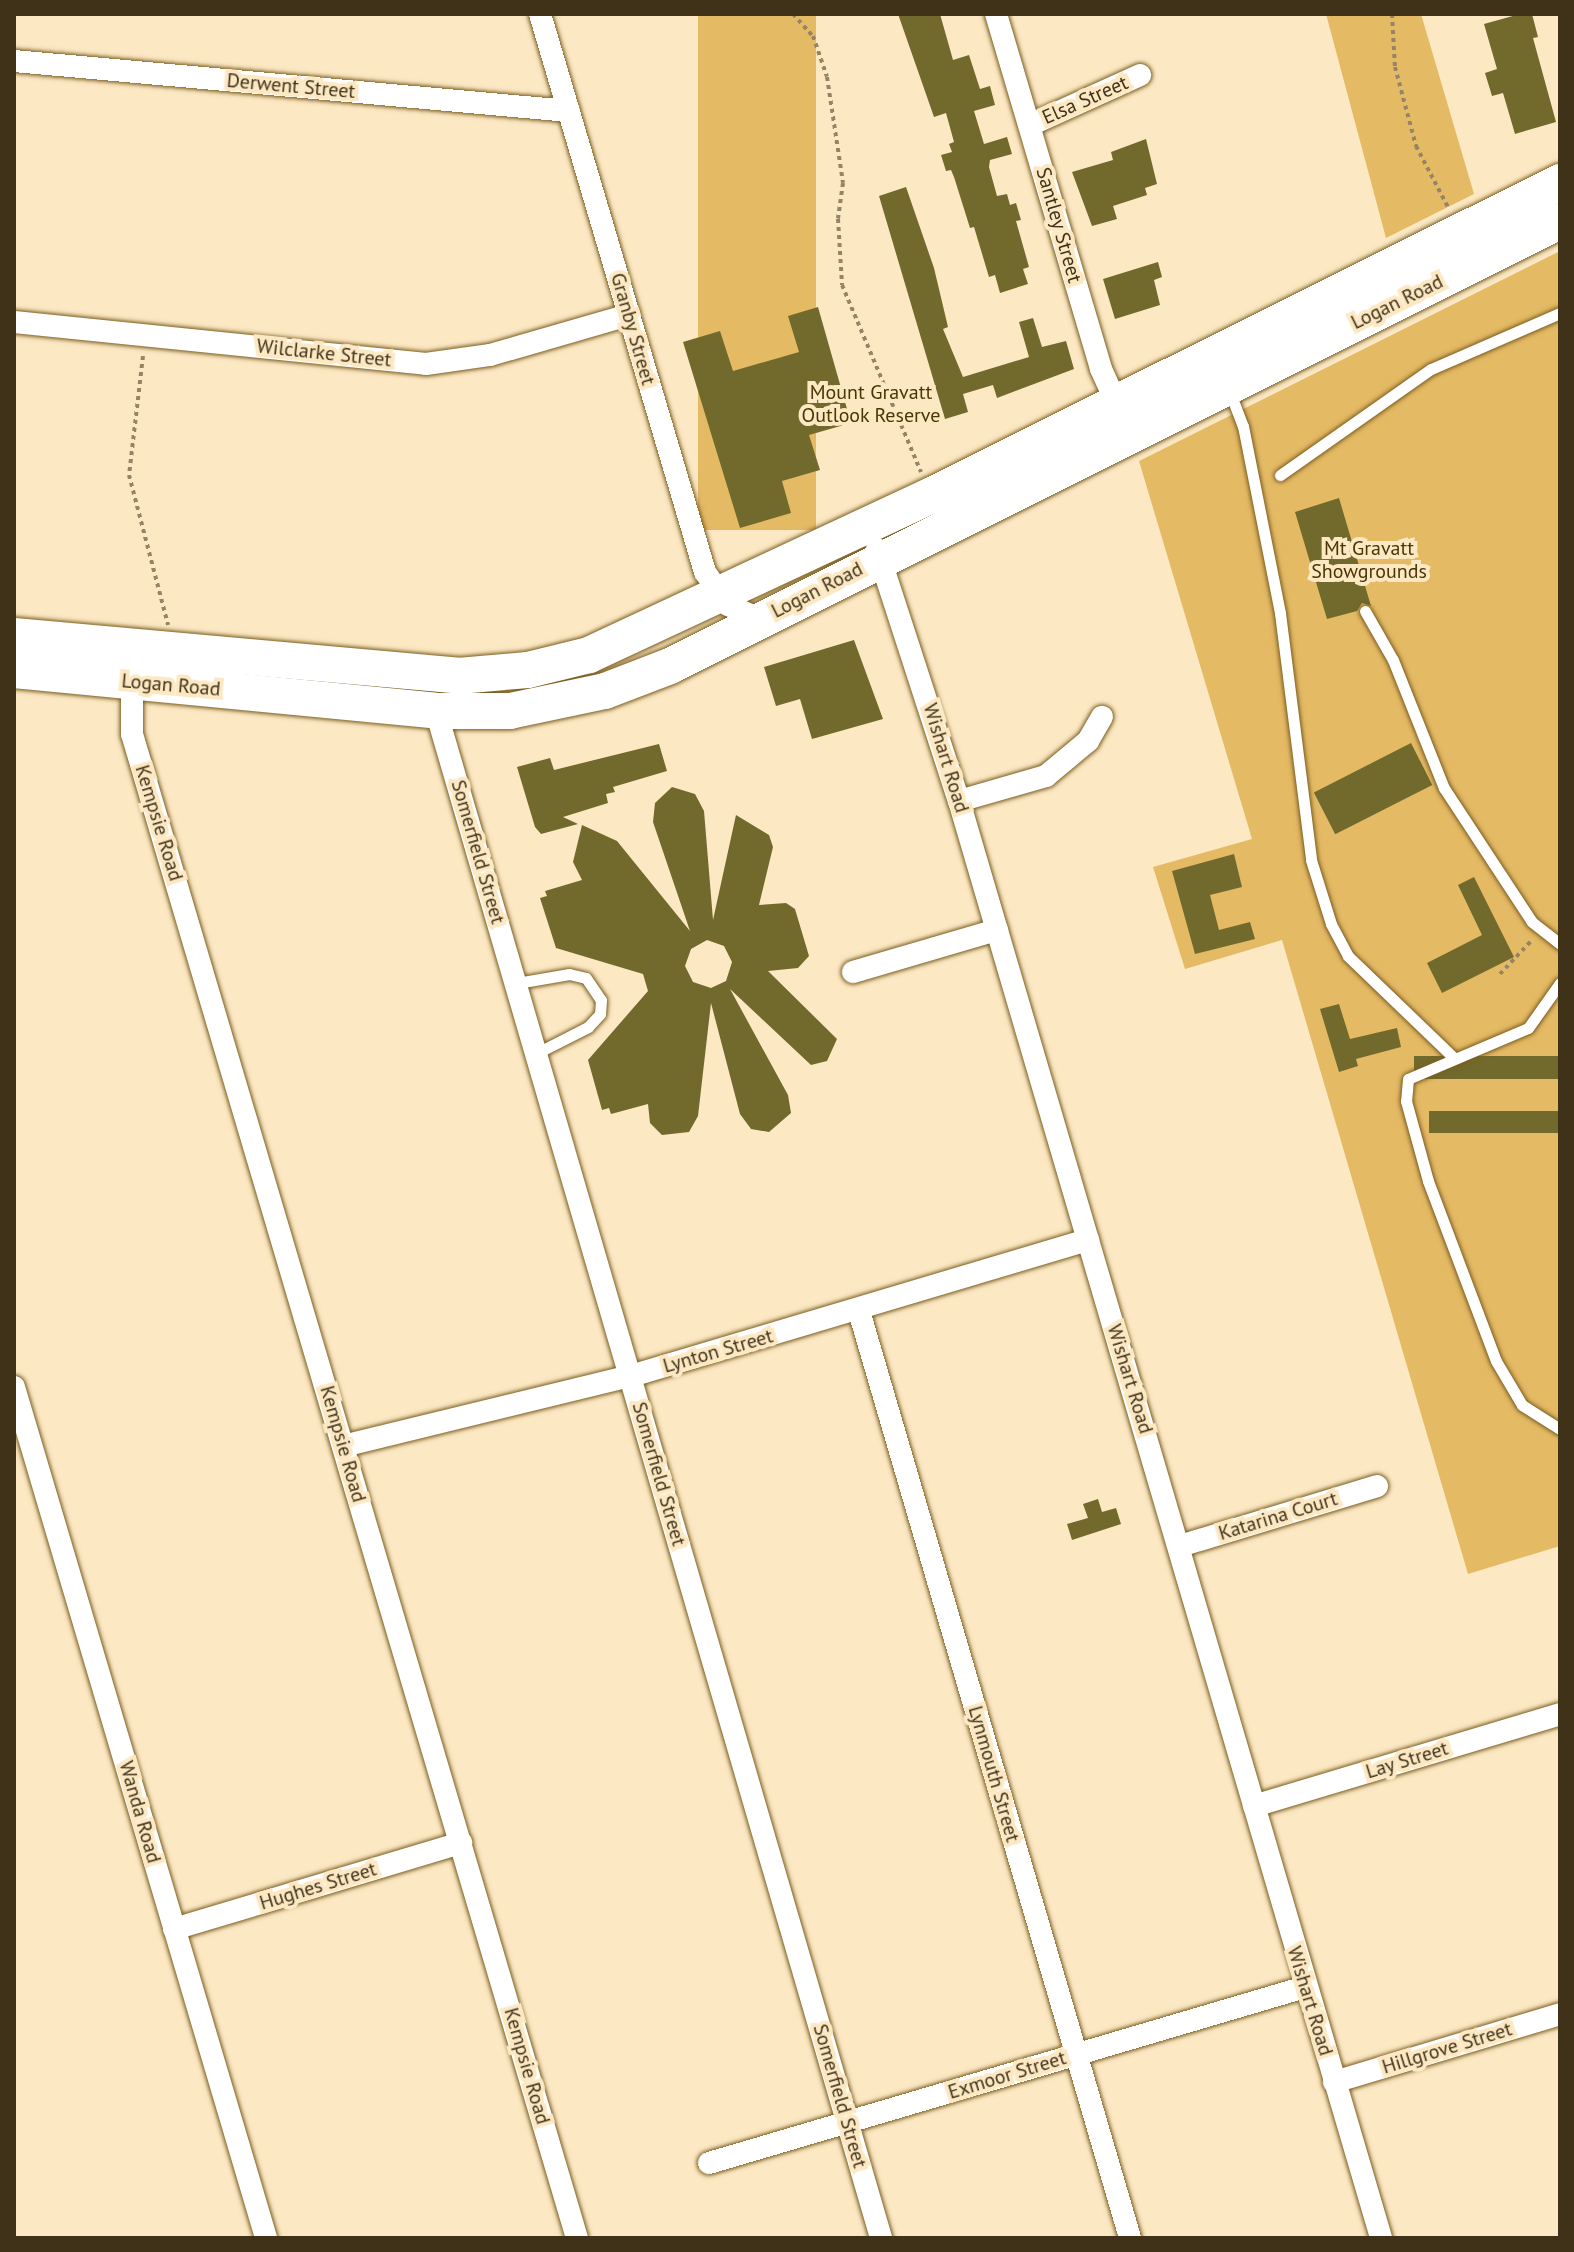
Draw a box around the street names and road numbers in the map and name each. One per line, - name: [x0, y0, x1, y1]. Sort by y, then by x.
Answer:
- street label: Derwent Street: [226, 68, 356, 104]
- street label: Elsa Street: [1038, 70, 1132, 130]
- street label: Santley Street: [1031, 164, 1087, 286]
- street label: Logan Road: [1347, 269, 1447, 335]
- street label: Granby Street: [605, 270, 661, 388]
- street label: Wilclarke Street: [255, 334, 393, 372]
- street label: Logan Road: [767, 557, 867, 623]
- street label: Logan Road: [121, 669, 221, 701]
- street label: Wishart Road: [918, 700, 974, 816]
- street label: Kempsie Road: [130, 762, 188, 884]
- street label: Somerfield Street: [446, 777, 510, 927]
- street label: Wishart Road: [1102, 1321, 1158, 1437]
- street label: Lynton Street: [660, 1324, 776, 1378]
- street label: Kempsie Road: [315, 1383, 371, 1505]
- street label: Somerfield Street: [627, 1399, 691, 1549]
- street label: Katarina Court: [1216, 1487, 1340, 1545]
- street label: Lynmouth Street: [963, 1703, 1025, 1845]
- street label: Lay Street: [1363, 1736, 1451, 1784]
- street label: Wanda Road: [114, 1758, 166, 1866]
- street label: Hughes Street: [257, 1857, 379, 1915]
- street label: Wishart Road: [1282, 1943, 1338, 2059]
- street label: Kempsie Road: [499, 2005, 555, 2127]
- street label: Hillgrove Street: [1379, 2017, 1515, 2079]
- street label: Somerfield Street: [808, 2021, 872, 2171]
- street label: Exmoor Street: [945, 2046, 1069, 2104]

